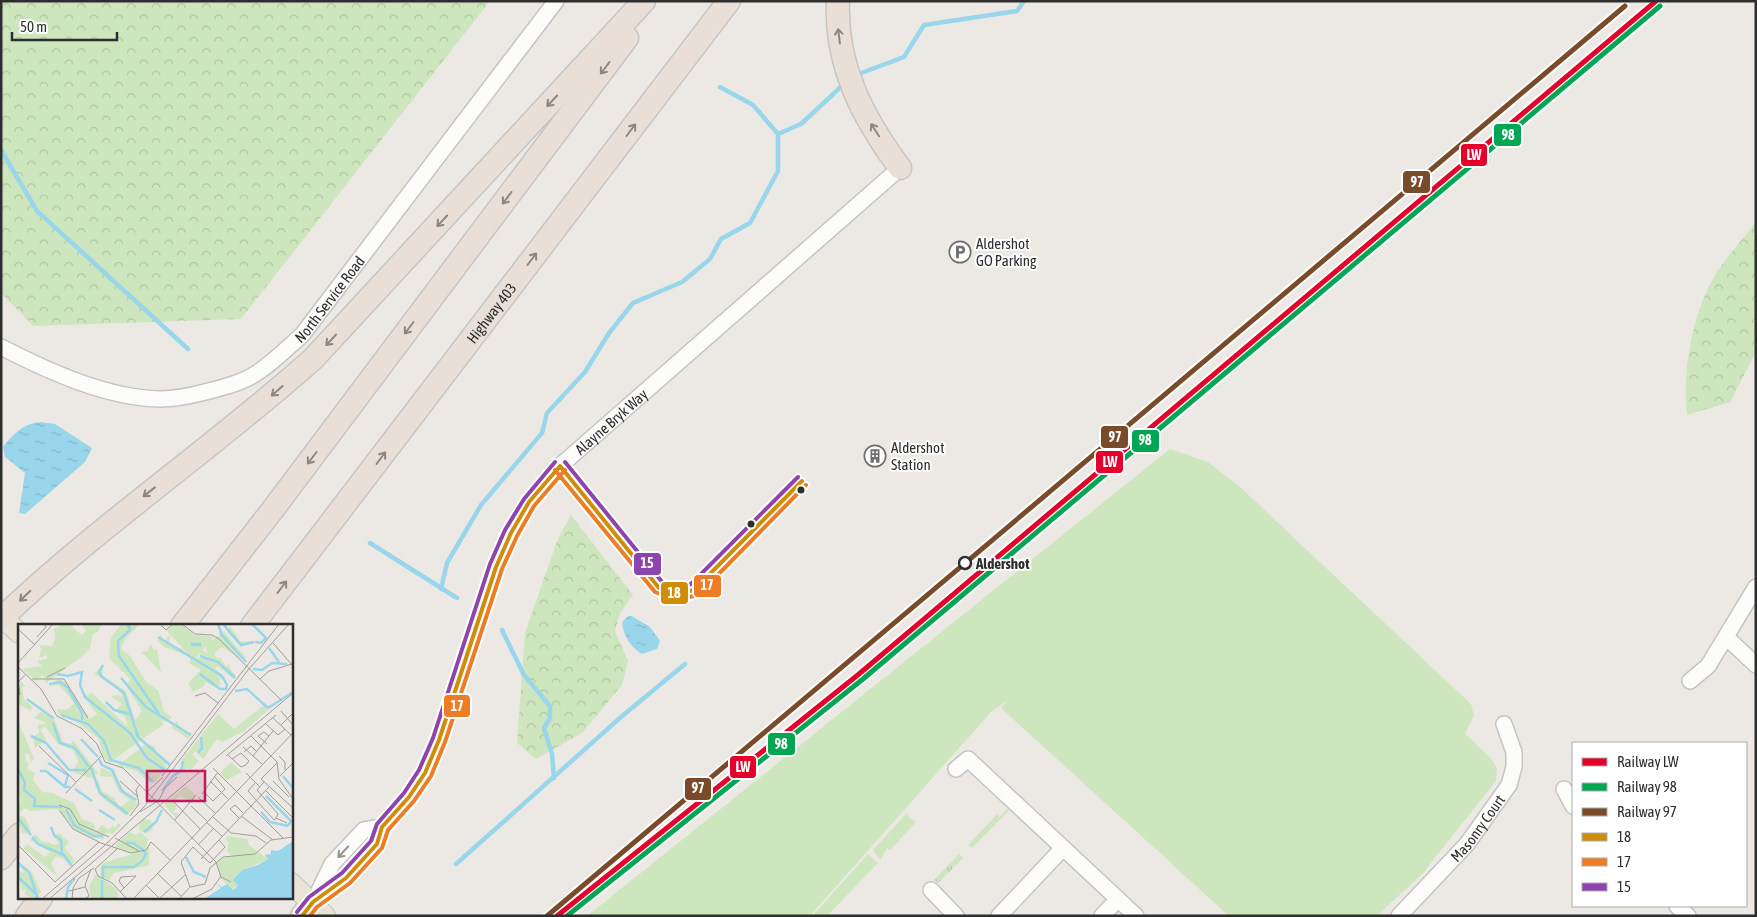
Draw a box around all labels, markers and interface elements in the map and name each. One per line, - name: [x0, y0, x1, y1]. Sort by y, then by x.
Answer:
- scale bar: [12, 10, 118, 42]
- text: 50 m: [20, 18, 47, 35]
- one-way arrow: [834, 29, 844, 45]
- one-way arrow: [599, 61, 610, 74]
- one-way arrow: [546, 95, 558, 108]
- one-way arrow: [869, 123, 879, 137]
- line badge: 98: [1493, 123, 1522, 147]
- one-way arrow: [625, 124, 636, 137]
- text: 98: [1501, 127, 1515, 143]
- line badge: LW: [1460, 143, 1488, 167]
- text: LW: [1467, 147, 1482, 163]
- line badge: 97: [1402, 170, 1431, 194]
- text: 97: [1410, 174, 1424, 190]
- one-way arrow: [502, 191, 512, 205]
- one-way arrow: [436, 215, 448, 228]
- place label: Aldershot GO Parking: [976, 235, 1037, 269]
- parking icon: Aldershot GO Parking: [948, 240, 972, 264]
- street label: North Service Road: [291, 252, 368, 346]
- one-way arrow: [527, 253, 538, 266]
- street label: Highway 403: [463, 279, 519, 346]
- one-way arrow: [404, 321, 415, 334]
- one-way arrow: [325, 334, 337, 346]
- street label: Alayne Bryk Way: [571, 385, 651, 458]
- one-way arrow: [270, 386, 283, 397]
- line badge: 97: [1100, 425, 1129, 449]
- text: 97: [1108, 429, 1122, 445]
- line badge: 98: [1131, 429, 1160, 453]
- text: 98: [1138, 432, 1152, 448]
- place label: Aldershot Station: [891, 439, 944, 473]
- building icon: Aldershot Station: [863, 444, 887, 468]
- line badge: LW: [1095, 450, 1124, 474]
- one-way arrow: [306, 451, 317, 464]
- one-way arrow: [375, 452, 386, 465]
- text: LW: [1103, 454, 1118, 470]
- unlabelled marker: [796, 485, 806, 495]
- one-way arrow: [143, 487, 156, 498]
- unlabelled marker: [746, 519, 756, 529]
- line badge: 15: [633, 552, 662, 576]
- text: 15: [640, 555, 654, 571]
- place label: Aldershot: [975, 555, 1030, 572]
- marker: Aldershot: [958, 556, 972, 570]
- line badge: 17: [693, 574, 722, 598]
- text: 17: [700, 577, 714, 593]
- one-way arrow: [277, 580, 287, 594]
- line badge: 18: [660, 581, 689, 605]
- text: 18: [667, 585, 681, 601]
- one-way arrow: [18, 590, 31, 602]
- inset map: [18, 624, 292, 900]
- line badge: 17: [443, 694, 471, 718]
- text: 17: [450, 698, 464, 714]
- line badge: 98: [767, 732, 796, 756]
- text: 98: [774, 736, 788, 752]
- legend: [1572, 742, 1747, 907]
- text: Railway LW: [1617, 753, 1679, 770]
- line badge: LW: [729, 755, 757, 779]
- text: LW: [736, 759, 751, 775]
- line badge: 97: [684, 777, 712, 801]
- text: Railway 98: [1617, 778, 1677, 795]
- text: 97: [691, 780, 705, 796]
- street label: Masonry Court: [1447, 791, 1508, 865]
- text: Railway 97: [1617, 803, 1677, 820]
- text: 18: [1617, 828, 1631, 845]
- one-way arrow: [337, 845, 349, 858]
- text: 17: [1617, 853, 1631, 870]
- text: 15: [1617, 878, 1631, 895]

